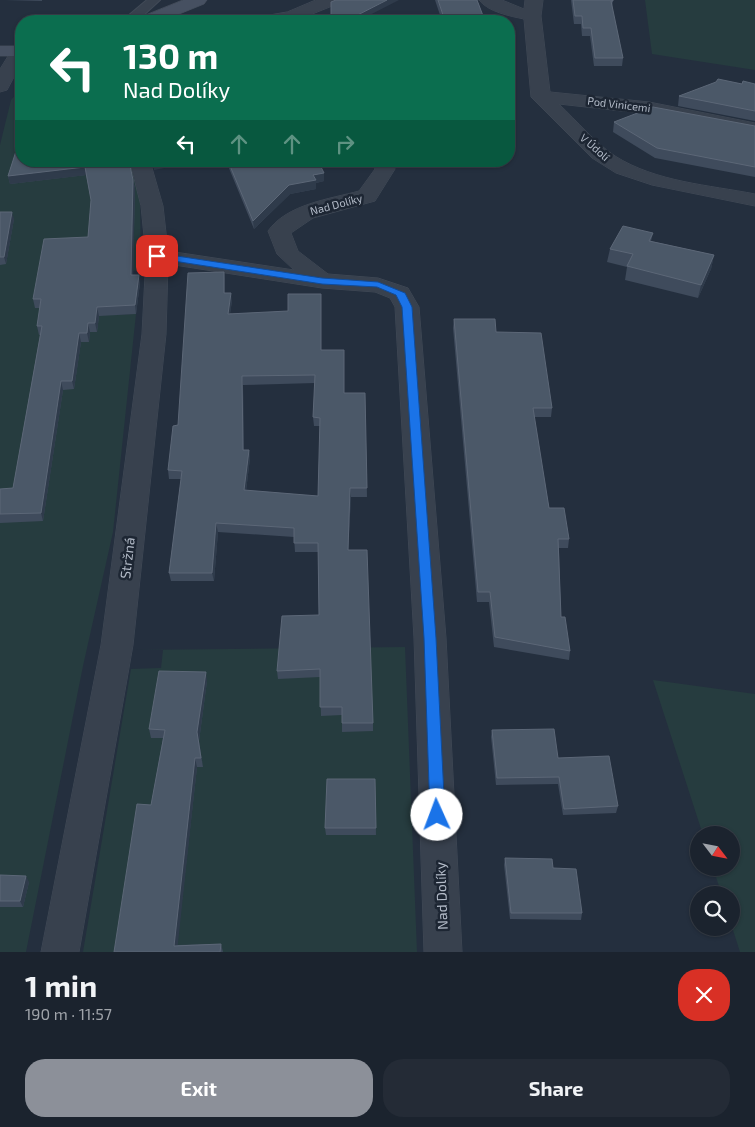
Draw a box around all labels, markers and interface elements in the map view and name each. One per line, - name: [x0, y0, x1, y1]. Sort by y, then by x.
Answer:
- text: 130 m: [123, 34, 218, 76]
- icon: left: [40, 35, 105, 100]
- text: Nad Dolíky: [123, 76, 230, 102]
- street label: Pod Vinicemi: [587, 94, 651, 114]
- icon: left: [172, 130, 200, 158]
- icon: ahead: [225, 130, 253, 158]
- icon: ahead: [278, 130, 306, 158]
- icon: right: [331, 130, 359, 158]
- street label: V Údolí: [578, 131, 613, 164]
- street label: Nad Dolíky: [308, 191, 364, 217]
- pin: [136, 235, 178, 277]
- icon: arrive: [143, 242, 171, 270]
- street label: Stržná: [116, 536, 138, 580]
- position arrow: [410, 788, 462, 840]
- north arrow: [690, 826, 740, 876]
- map controls: [690, 826, 740, 936]
- street label: Nad Dolíky: [431, 861, 451, 930]
- button: search: [690, 886, 740, 936]
- text: 1 min: [25, 967, 97, 1003]
- button: close: [678, 969, 730, 1021]
- text: 190 m · 11:57: [25, 1004, 112, 1023]
- button: Exit: [25, 1059, 373, 1117]
- button: Share: [383, 1059, 730, 1117]

